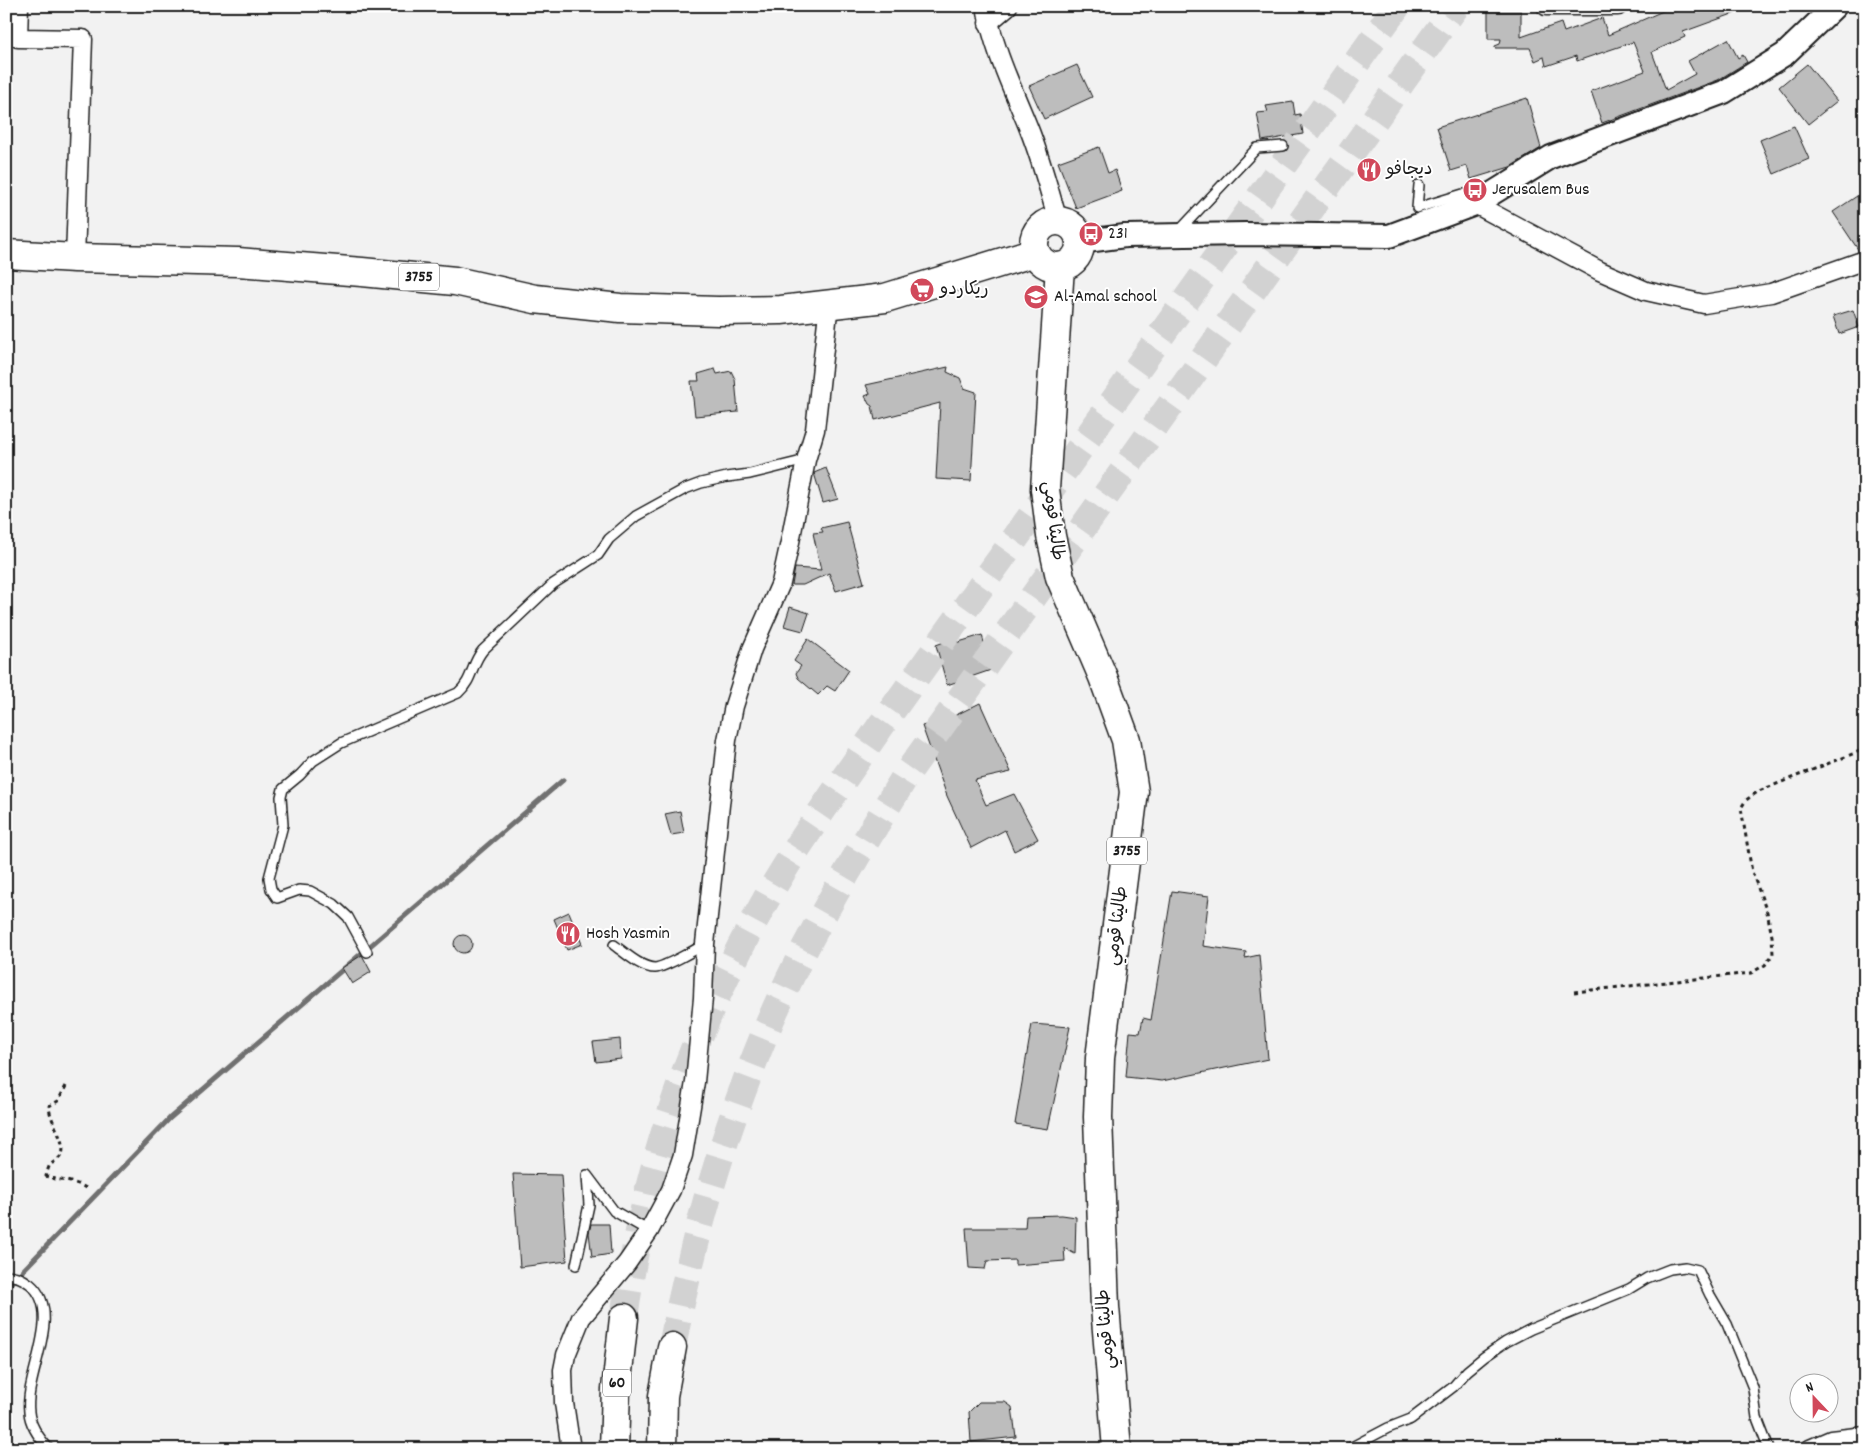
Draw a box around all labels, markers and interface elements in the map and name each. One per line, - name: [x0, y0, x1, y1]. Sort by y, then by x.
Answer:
- restaurant icon: ديجافو: [1356, 157, 1382, 183]
- place label: ديجافو: [1385, 158, 1433, 183]
- bus stop icon: Jerusalem Bus: [1462, 177, 1488, 203]
- place label: Jerusalem Bus: [1492, 178, 1590, 203]
- bus stop icon: 231: [1078, 221, 1104, 247]
- place label: 231: [1108, 222, 1128, 247]
- road number: 3755: [399, 264, 439, 290]
- supermarket icon: ريكاردو: [909, 277, 935, 303]
- place label: ريكاردو: [938, 278, 989, 303]
- school or university icon: Al-Amal school: [1023, 284, 1049, 310]
- place label: Al-Amal school: [1054, 285, 1157, 310]
- street label: طاليثا قومي: [1034, 480, 1069, 562]
- road number: 3755: [1107, 838, 1147, 864]
- street label: طاليثا قومي: [1101, 885, 1136, 967]
- restaurant icon: Hosh Yasmin: [555, 921, 581, 947]
- place label: Hosh Yasmin: [586, 922, 670, 947]
- street label: طاليثا قومي: [1092, 1288, 1123, 1370]
- road number: 60: [603, 1370, 631, 1396]
- north arrow: [1788, 1372, 1838, 1422]
- text: N: [1803, 1377, 1817, 1398]

